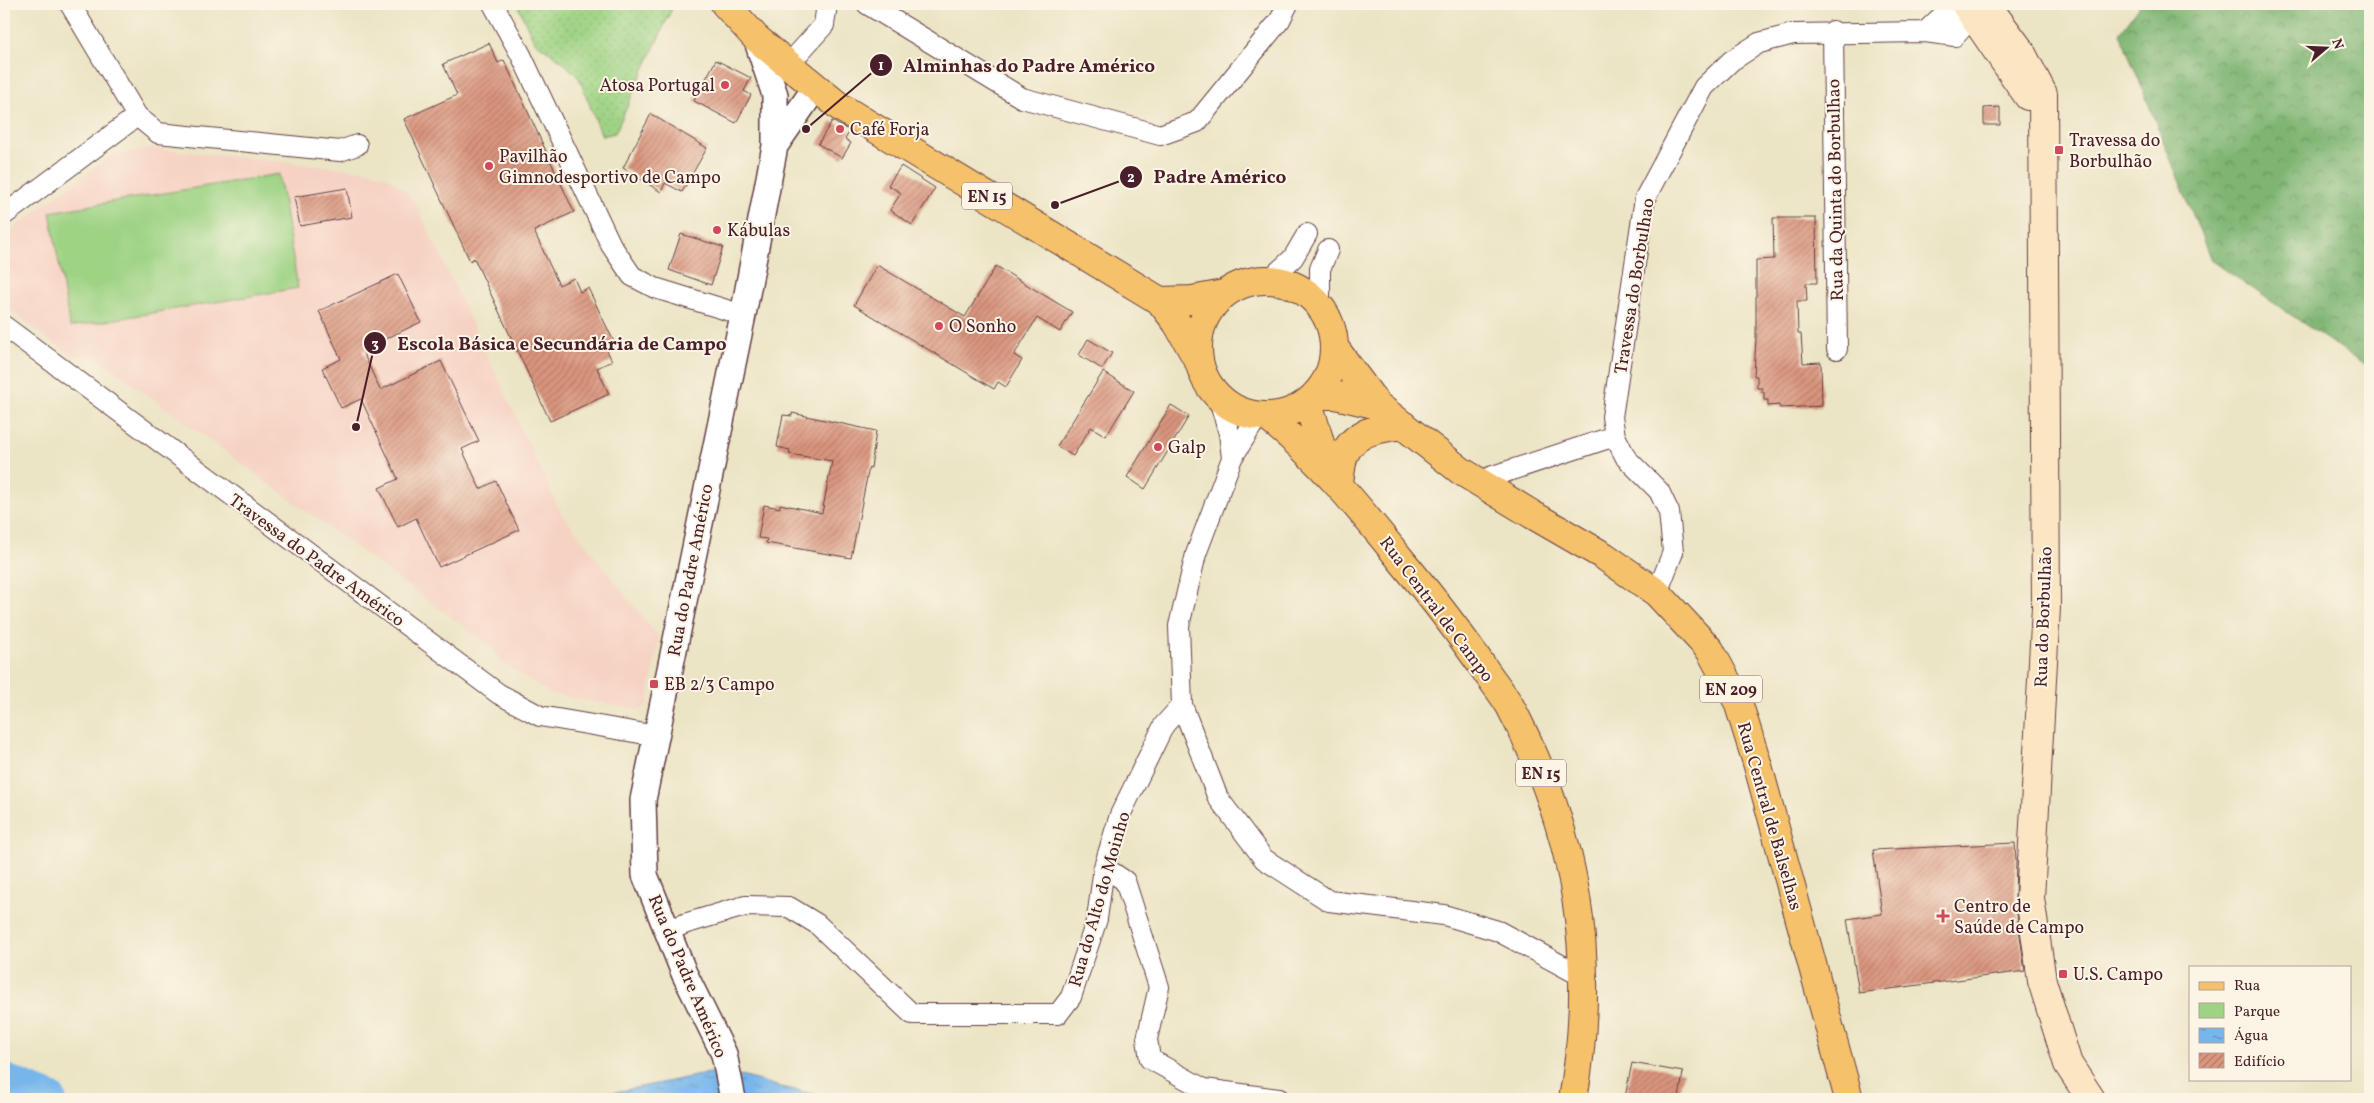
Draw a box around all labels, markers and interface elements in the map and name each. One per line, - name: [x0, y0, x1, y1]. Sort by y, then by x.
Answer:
- north arrow: [2302, 22, 2352, 72]
- text: N: [2326, 36, 2348, 52]
- callout: Alminhas do Padre Américo: [868, 48, 1165, 82]
- text: Alminhas do Padre Américo: [903, 54, 1155, 80]
- text: 1: [878, 56, 884, 77]
- place label: Atosa Portugal: [599, 74, 715, 99]
- marker: Atosa Portugal: [719, 79, 731, 91]
- street label: Rua da Quinta do Borbulhao: [1822, 79, 1851, 301]
- place label: Café Forja: [850, 118, 929, 143]
- marker: Café Forja: [834, 123, 846, 135]
- place label: Travessa do Borbulhão: [2069, 129, 2160, 175]
- marker: Travessa do Borbulhão: [2053, 144, 2065, 156]
- place label: Pavilhão Gimnodesportivo de Campo: [499, 145, 721, 191]
- marker: Pavilhão Gimnodesportivo de Campo: [483, 160, 495, 172]
- callout: Padre Américo: [1119, 160, 1297, 194]
- text: Padre Américo: [1154, 165, 1287, 191]
- text: 2: [1127, 168, 1135, 189]
- road number: EN 15: [962, 182, 1012, 210]
- street label: Travessa do Borbulhao: [1609, 196, 1662, 376]
- place label: Kábulas: [727, 219, 790, 244]
- marker: Kábulas: [711, 224, 723, 236]
- place label: O Sonho: [949, 315, 1016, 340]
- marker: O Sonho: [933, 320, 945, 332]
- callout: Escola Básica e Secundária de Campo: [362, 326, 737, 360]
- text: Escola Básica e Secundária de Campo: [397, 332, 727, 358]
- text: 3: [371, 334, 379, 355]
- place label: Galp: [1168, 436, 1206, 461]
- marker: Galp: [1152, 441, 1164, 453]
- street label: Rua do Padre Américo: [662, 482, 720, 659]
- street label: Travessa do Padre Américo: [223, 489, 409, 634]
- street label: Rua Central de Campo: [1373, 532, 1499, 688]
- street label: Rua do Borbulhão: [2030, 546, 2059, 688]
- place label: EB 2/3 Campo: [664, 673, 775, 698]
- road number: EN 209: [1700, 676, 1762, 702]
- marker: EB 2/3 Campo: [648, 678, 660, 690]
- street label: Rua Central de Balselhas: [1730, 719, 1807, 913]
- road number: EN 15: [1516, 760, 1566, 786]
- street label: Rua do Alto do Moinho: [1063, 809, 1137, 990]
- street label: Rua do Padre Américo: [641, 891, 732, 1062]
- place label: Centro de Saúde de Campo: [1954, 895, 2084, 941]
- marker: Centro de Saúde de Campo: [1936, 909, 1950, 923]
- place label: U.S. Campo: [2073, 963, 2163, 988]
- legend: [2189, 966, 2352, 1080]
- marker: U.S. Campo: [2057, 968, 2069, 980]
- text: Rua: [2234, 976, 2260, 997]
- text: Parque: [2234, 1002, 2280, 1023]
- text: Água: [2234, 1026, 2268, 1047]
- text: Edifício: [2234, 1052, 2285, 1073]

